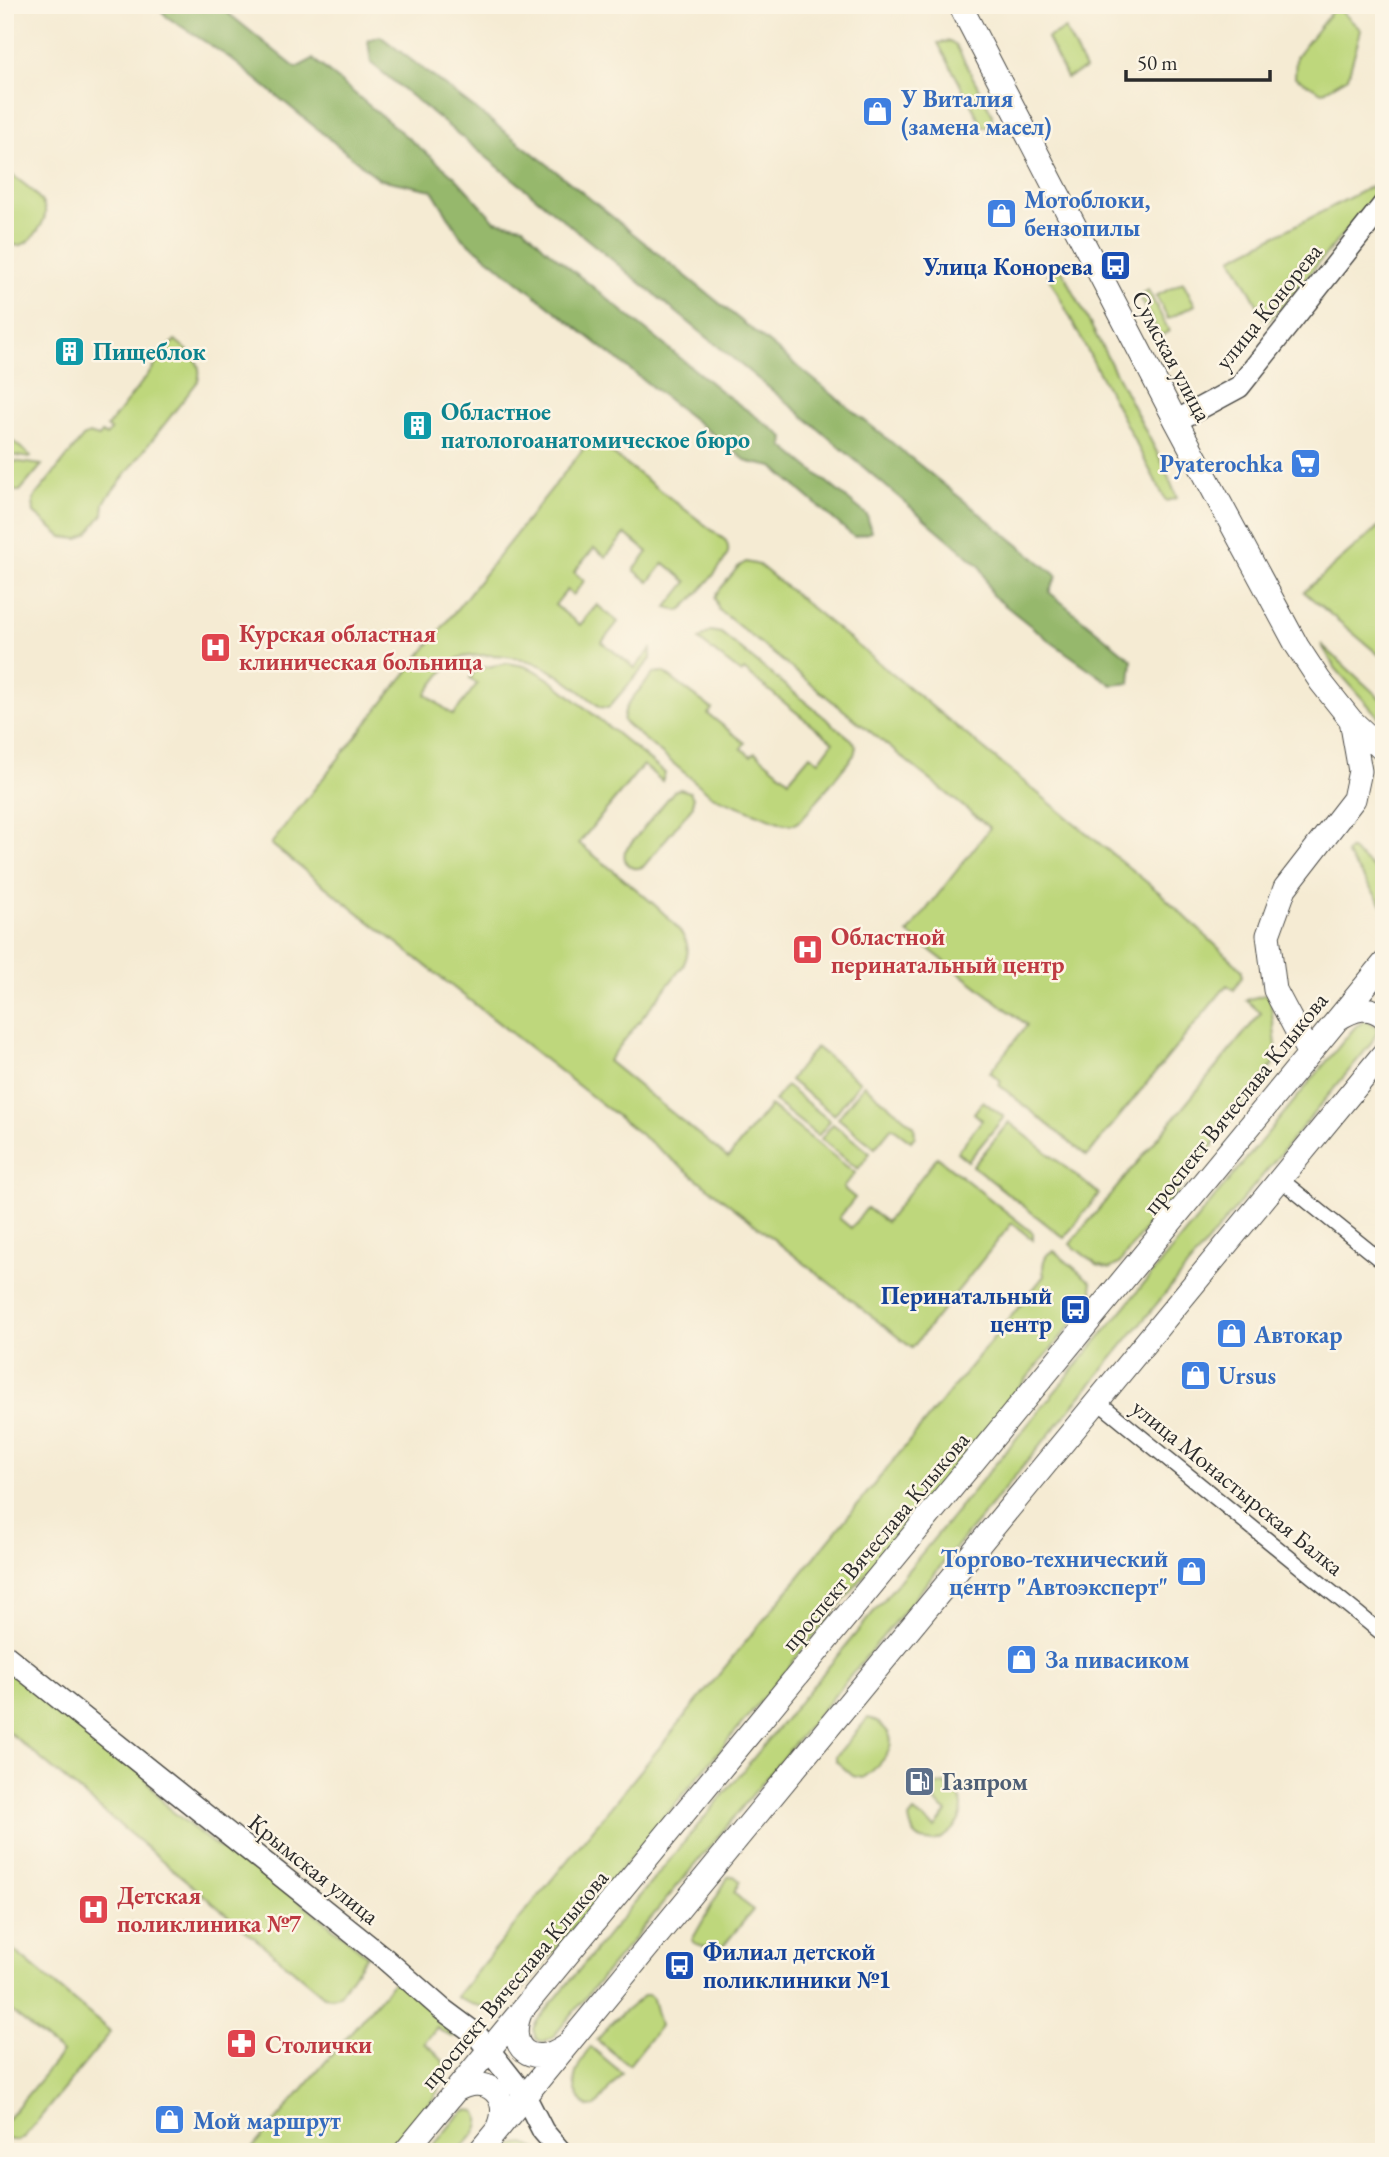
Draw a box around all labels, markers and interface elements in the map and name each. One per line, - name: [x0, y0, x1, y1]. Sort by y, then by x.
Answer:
- scale bar: [1126, 38, 1270, 82]
- text: 50 m: [1137, 49, 1178, 76]
- place label: У Виталия (замена масел): [900, 83, 1052, 142]
- shop icon: У Виталия (замена масел): [861, 95, 895, 129]
- place label: Мотоблоки, бензопилы: [1024, 184, 1151, 243]
- shop icon: Мотоблоки, бензопилы: [984, 196, 1018, 230]
- street label: улица Конорева: [1207, 236, 1329, 376]
- bus stop icon: Улица Конорева: [1099, 249, 1133, 283]
- place label: Улица Конорева: [922, 251, 1093, 282]
- street label: Сумская улица: [1124, 285, 1220, 427]
- building icon: Пищеблок: [53, 334, 87, 368]
- place label: Пищеблок: [93, 336, 207, 367]
- place label: Областное патологоанатомическое бюро: [441, 396, 750, 455]
- building icon: Областное патологоанатомическое бюро: [401, 408, 435, 442]
- supermarket icon: Pyaterochka: [1289, 446, 1323, 480]
- place label: Pyaterochka: [1160, 448, 1283, 480]
- place label: Курская областная клиническая больница: [239, 618, 483, 677]
- hospital icon: Курская областная клиническая больница: [199, 630, 233, 664]
- place label: Областной перинатальный центр: [831, 921, 1064, 980]
- hospital icon: Областной перинатальный центр: [791, 933, 825, 967]
- street label: проспект Вячеслава Клыкова: [1136, 985, 1335, 1221]
- place label: Перинатальный центр: [881, 1280, 1052, 1339]
- bus stop icon: Перинатальный центр: [1058, 1292, 1092, 1326]
- shop icon: Автокар: [1214, 1317, 1248, 1351]
- place label: Автокар: [1253, 1319, 1342, 1350]
- shop icon: Ursus: [1178, 1358, 1212, 1392]
- place label: Ursus: [1218, 1360, 1276, 1391]
- street label: улица Монастырская Балка: [1126, 1392, 1351, 1582]
- street label: проспект Вячеслава Клыкова: [774, 1424, 976, 1657]
- place label: Торгово-технический центр "Автоэксперт": [941, 1543, 1168, 1602]
- shop icon: Торгово-технический центр "Автоэксперт": [1174, 1555, 1208, 1589]
- shop icon: За пивасиком: [1005, 1642, 1039, 1676]
- place label: За пивасиком: [1045, 1644, 1189, 1675]
- fuel station icon: Газпром: [902, 1764, 936, 1798]
- place label: Газпром: [942, 1766, 1028, 1797]
- street label: Крымская улица: [242, 1807, 386, 1932]
- street label: проспект Вячеслава Клыкова: [413, 1862, 615, 2095]
- place label: Детская поликлиника №7: [117, 1880, 302, 1939]
- hospital icon: Детская поликлиника №7: [77, 1892, 111, 1926]
- place label: Филиал детской поликлиники №1: [703, 1936, 891, 1995]
- bus stop icon: Филиал детской поликлиники №1: [663, 1948, 697, 1982]
- pharmacy icon: Столички: [225, 2027, 259, 2061]
- place label: Столички: [265, 2029, 372, 2060]
- shop icon: Мой маршрут: [153, 2103, 187, 2137]
- place label: Мой маршрут: [193, 2105, 341, 2137]

